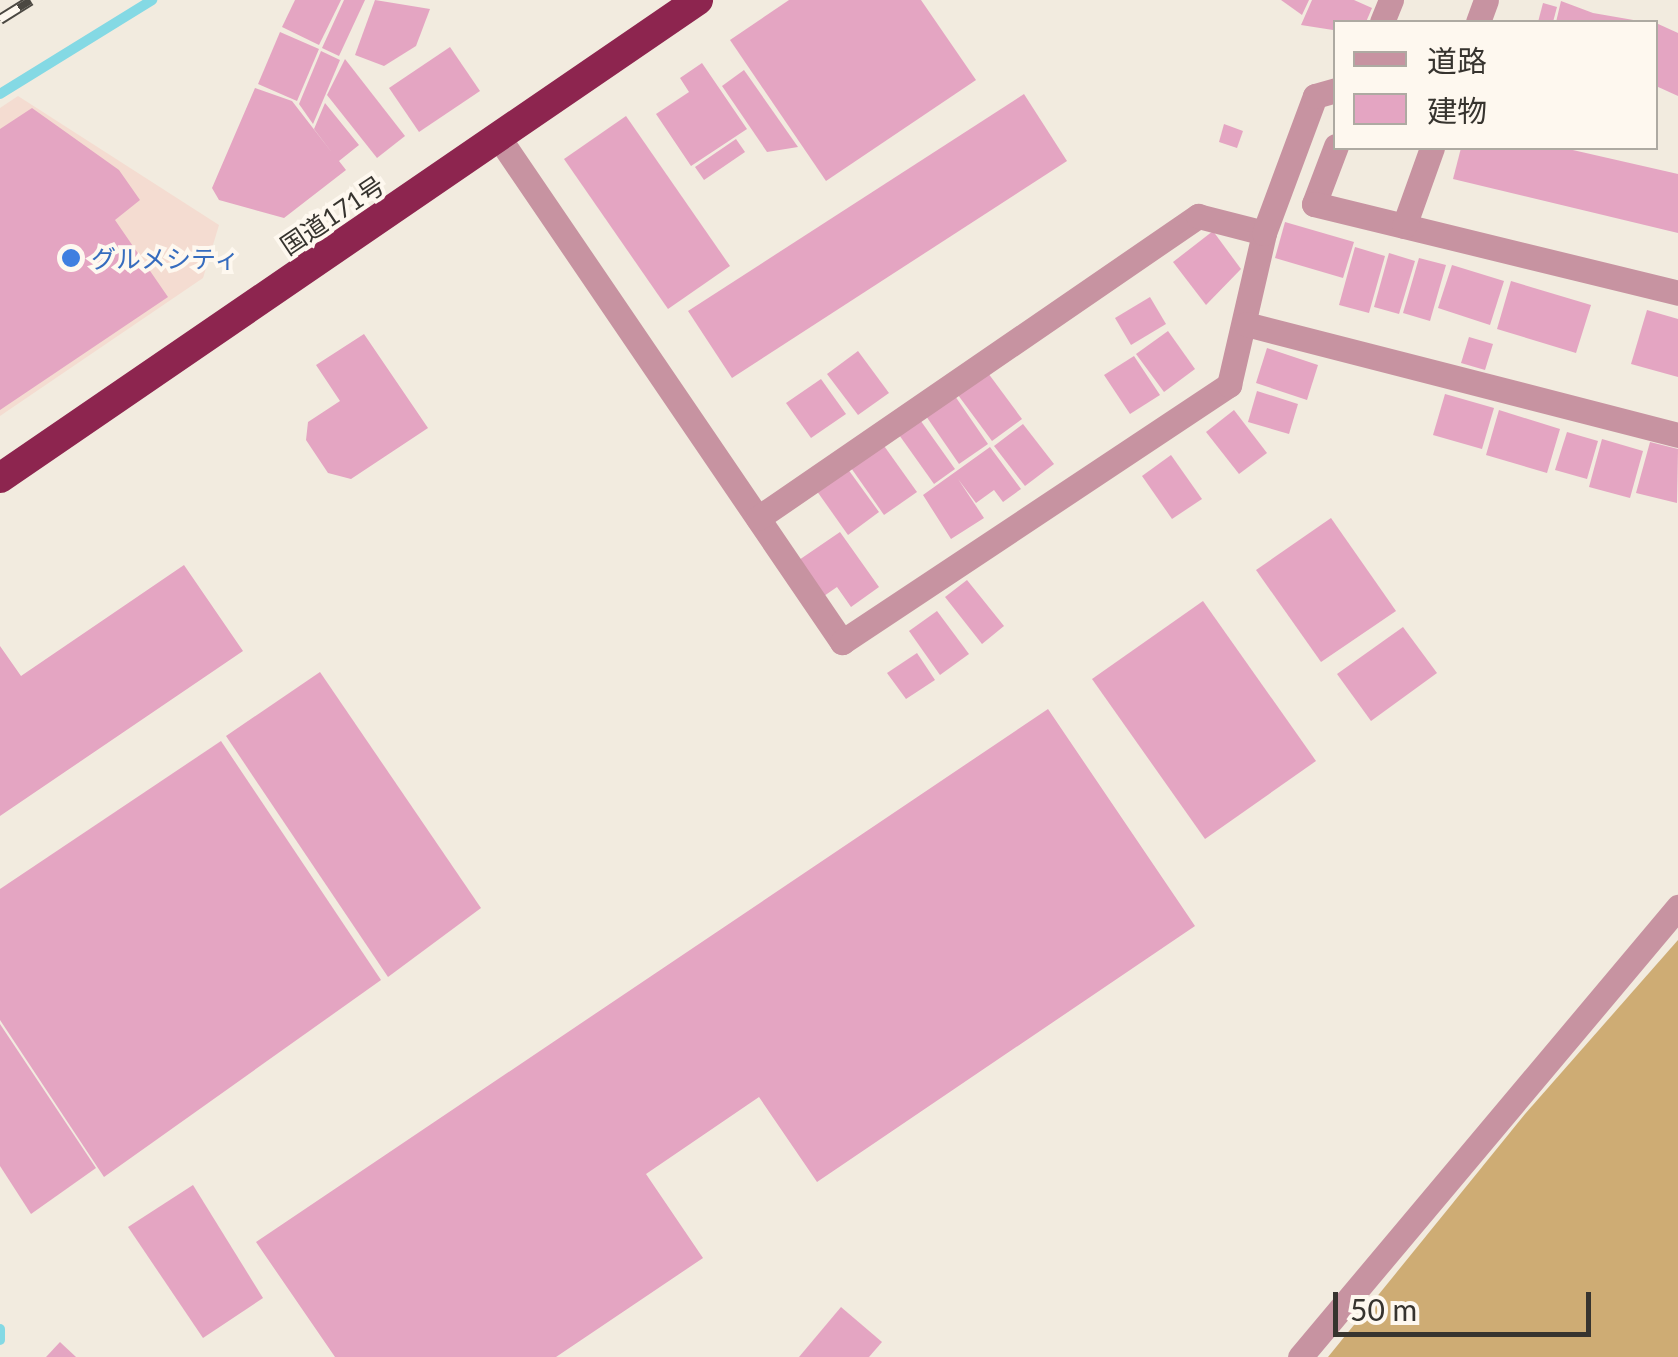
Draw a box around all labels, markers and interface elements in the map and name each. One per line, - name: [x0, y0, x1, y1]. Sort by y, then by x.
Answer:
- legend: [1333, 20, 1658, 150]
- text: 道路: [1427, 42, 1487, 78]
- text: 建物: [1427, 92, 1487, 128]
- street label: 国道171号: [274, 169, 390, 261]
- place label: グルメシティ: [91, 243, 241, 273]
- marker: グルメシティ: [60, 247, 82, 269]
- scale bar: [1338, 1272, 1596, 1334]
- text: 50 m: [1350, 1291, 1417, 1327]

